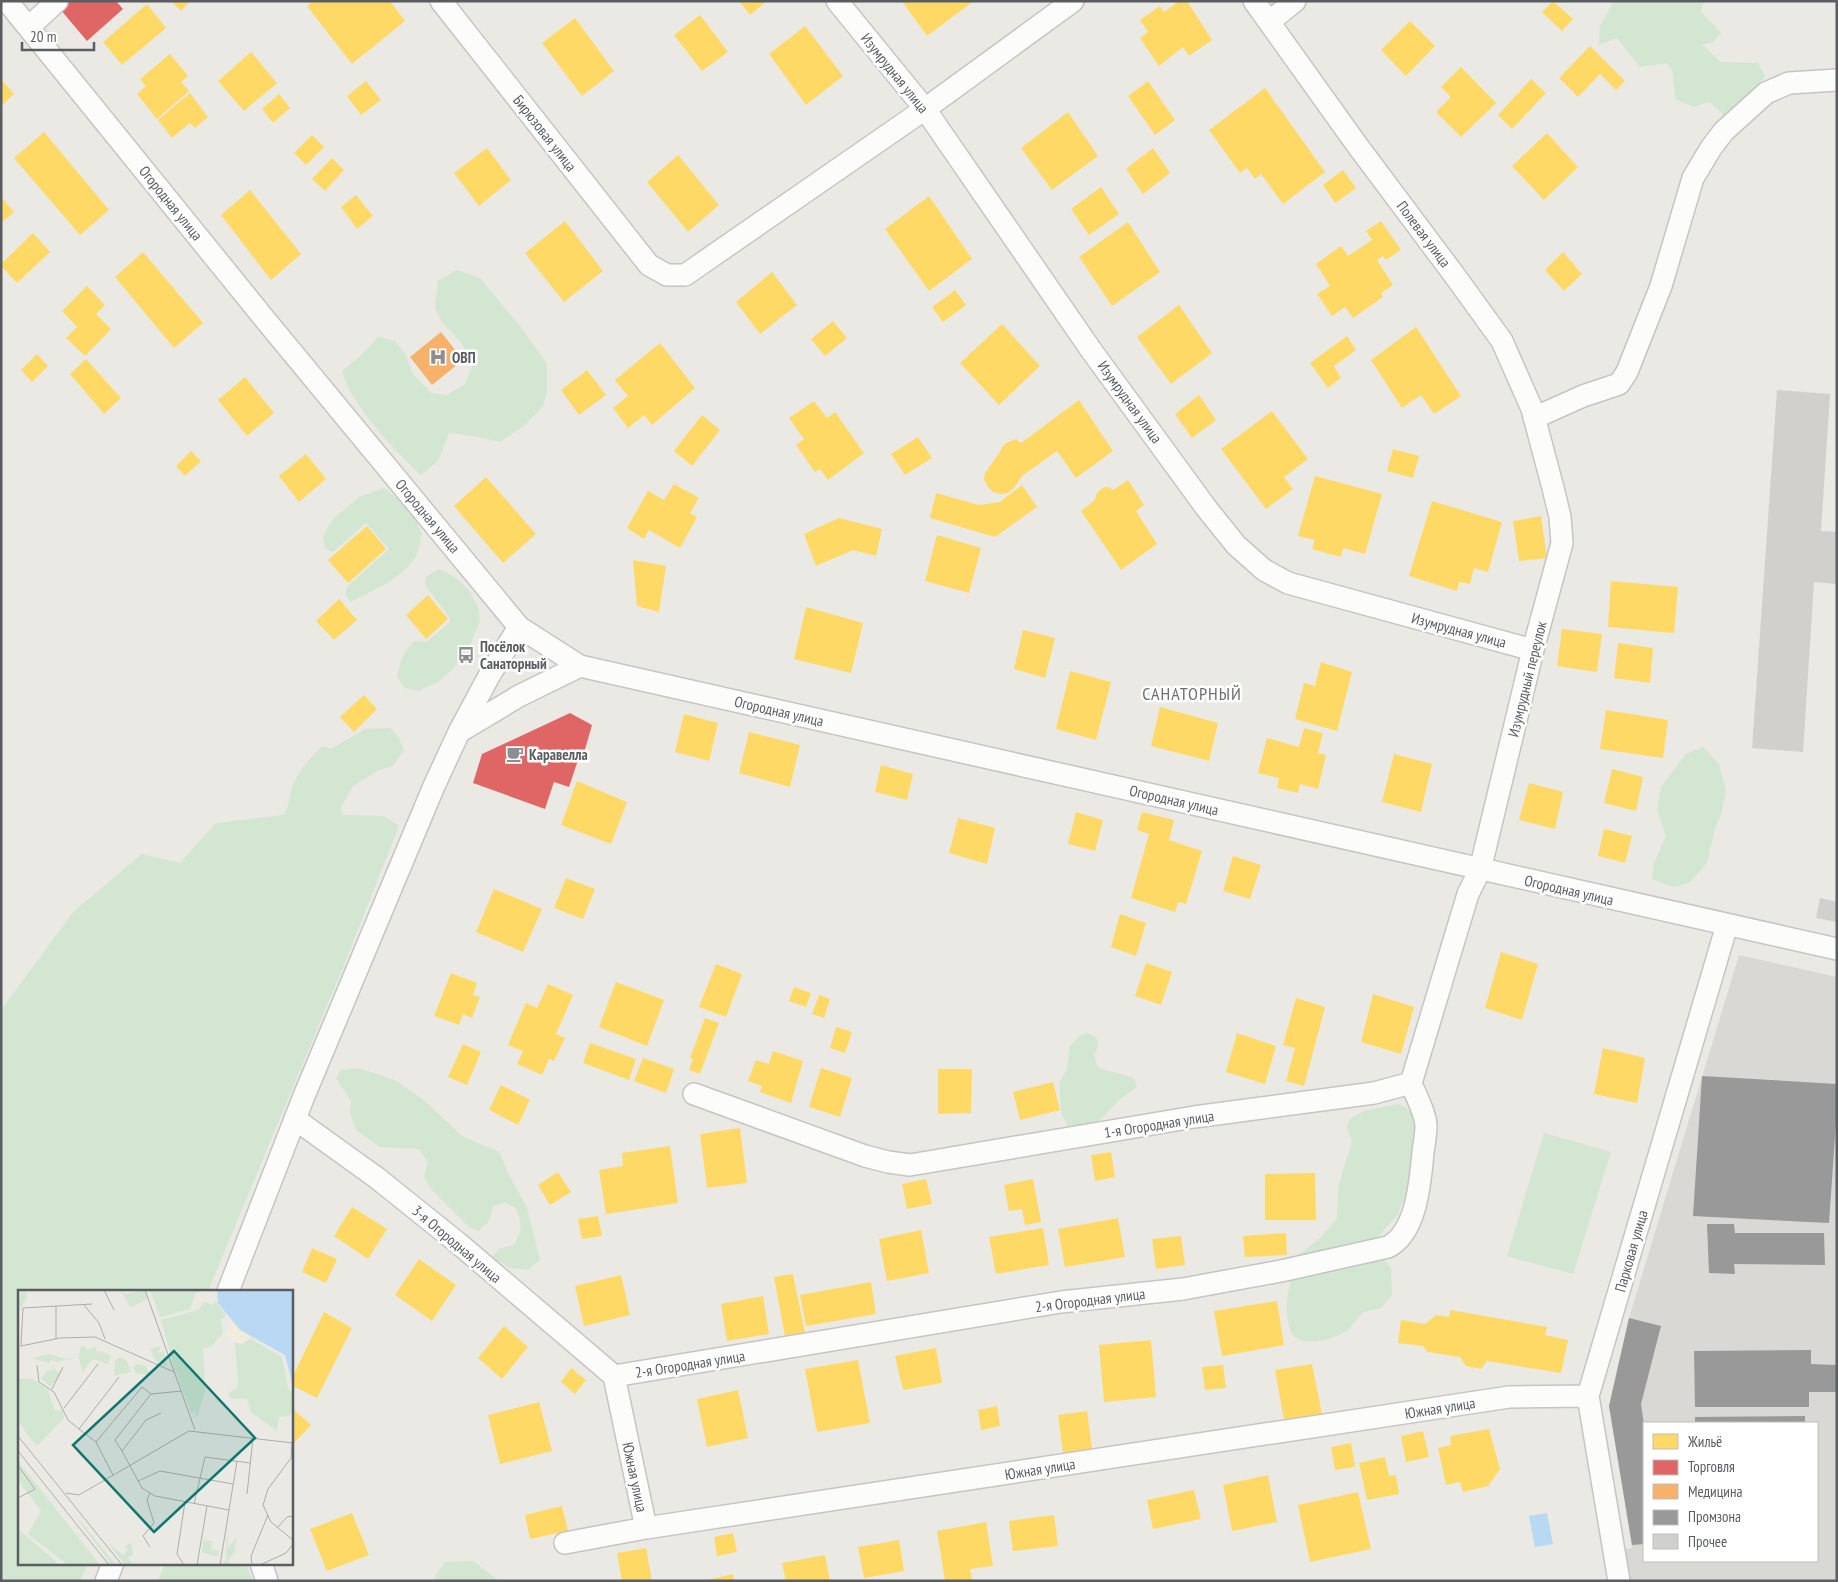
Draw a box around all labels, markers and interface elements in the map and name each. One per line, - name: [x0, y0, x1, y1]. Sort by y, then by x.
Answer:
- scale bar: [22, 20, 95, 52]
- text: 20 m: [30, 27, 56, 46]
- street label: Изумрудная улица: [857, 29, 933, 117]
- street label: Бирюзовая улица: [509, 91, 581, 175]
- street label: Огородная улица: [135, 162, 207, 244]
- street label: Полевая улица: [1393, 197, 1455, 271]
- hospital icon: ОВП: [428, 347, 448, 367]
- place label: ОВП: [452, 348, 476, 367]
- street label: Изумрудная улица: [1094, 357, 1166, 447]
- street label: Огородная улица: [392, 475, 464, 557]
- street label: Изумрудная улица: [1409, 608, 1509, 652]
- street label: Изумрудный переулок: [1503, 619, 1551, 739]
- place label: Посёлок Санаторный: [480, 637, 547, 673]
- bus stop icon: Посёлок Санаторный: [456, 645, 476, 665]
- district label: САНАТОРНЫЙ: [1142, 682, 1242, 705]
- street label: Огородная улица: [733, 692, 825, 730]
- cafe icon: Каравелла: [505, 744, 525, 764]
- place label: Каравелла: [529, 745, 588, 764]
- street label: Огородная улица: [1128, 781, 1220, 819]
- street label: Огородная улица: [1523, 871, 1615, 909]
- street label: 1-я Огородная улица: [1103, 1106, 1215, 1142]
- street label: 3-я Огородная улица: [408, 1201, 506, 1287]
- street label: Парковая улица: [1610, 1208, 1652, 1294]
- street label: 2-я Огородная улица: [1034, 1284, 1146, 1316]
- inset map: [18, 1290, 292, 1564]
- street label: 2-я Огородная улица: [634, 1346, 746, 1382]
- street label: Южная улица: [1403, 1393, 1477, 1423]
- legend: [1643, 1422, 1818, 1562]
- text: Жильё: [1687, 1432, 1722, 1451]
- street label: Южная улица: [618, 1440, 652, 1514]
- street label: Южная улица: [1003, 1454, 1077, 1484]
- text: Торговля: [1688, 1457, 1735, 1476]
- text: Медицина: [1688, 1482, 1742, 1501]
- text: Промзона: [1688, 1507, 1741, 1526]
- text: Прочее: [1688, 1532, 1727, 1551]

